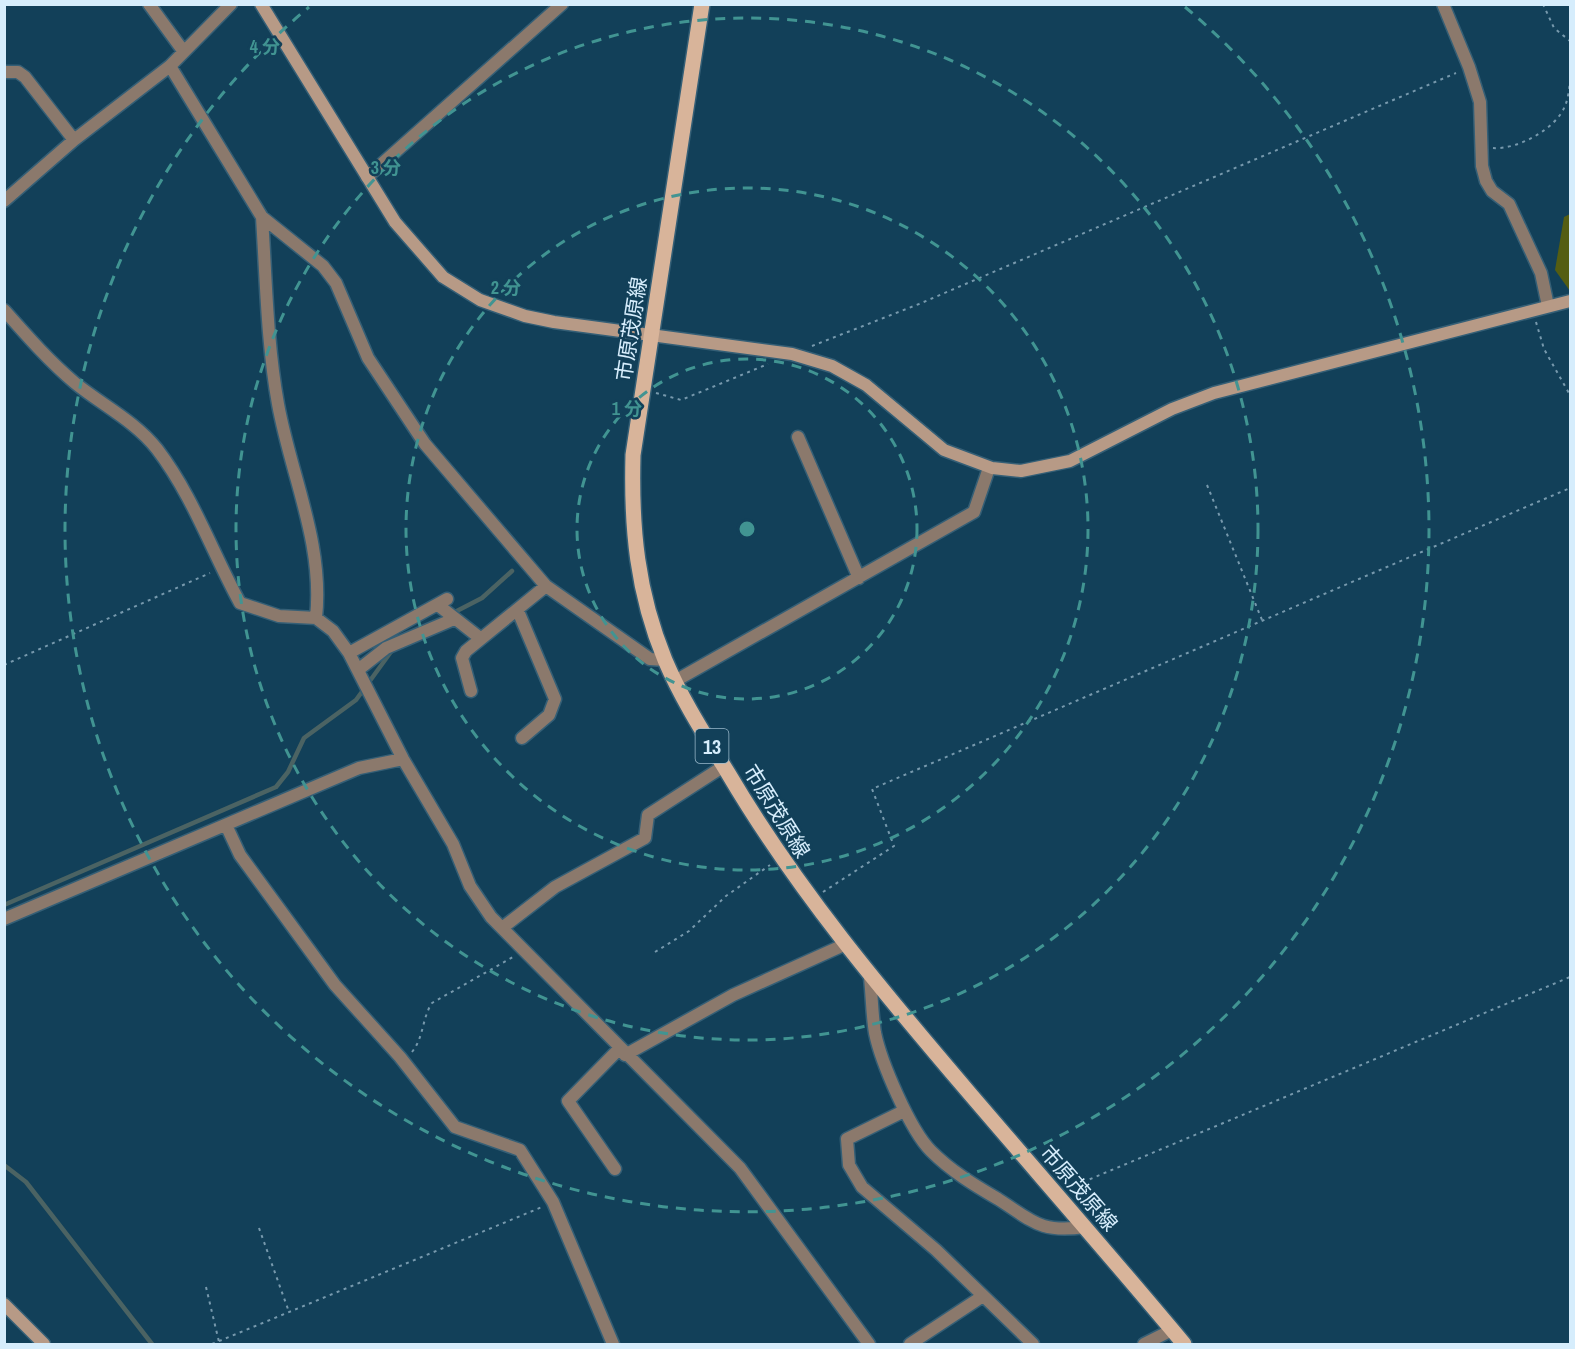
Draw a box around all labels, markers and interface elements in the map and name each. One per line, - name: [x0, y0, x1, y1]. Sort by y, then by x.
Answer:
- text: 4 分: [250, 34, 280, 59]
- text: 3 分: [371, 155, 401, 180]
- text: 2 分: [491, 275, 521, 300]
- street label: 市原茂原線: [608, 275, 654, 383]
- text: 1 分: [612, 396, 642, 421]
- centre of rings: [737, 519, 757, 539]
- road number: 13: [696, 729, 728, 763]
- street label: 市原茂原線: [737, 759, 817, 863]
- street label: 市原茂原線: [1034, 1139, 1124, 1237]

